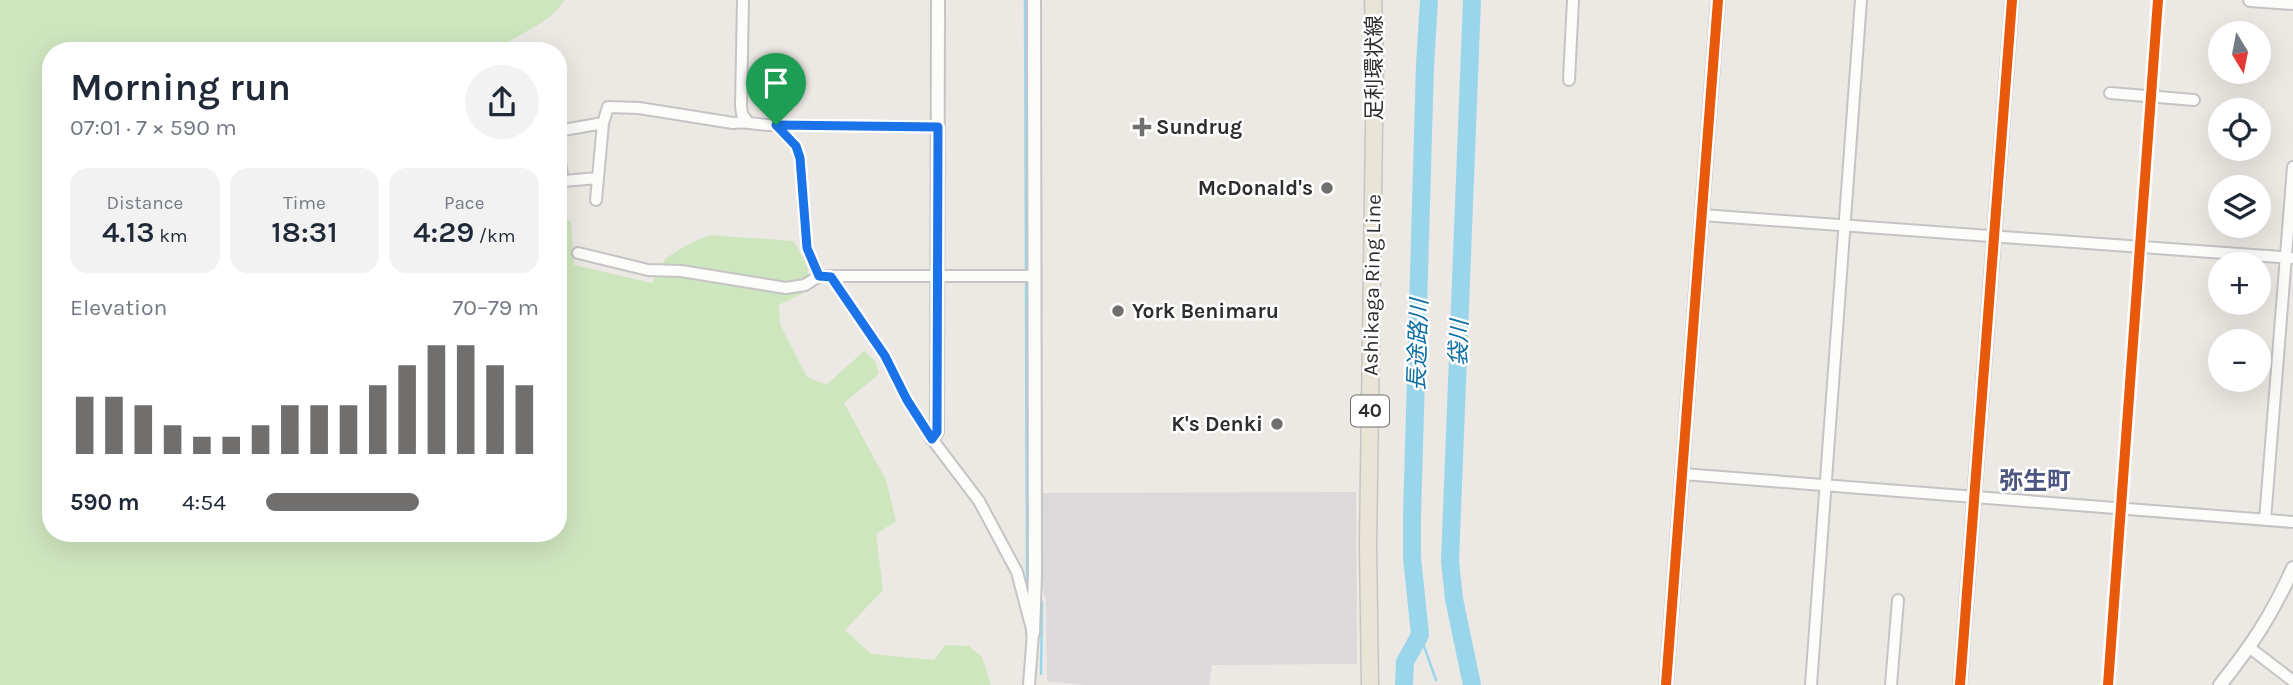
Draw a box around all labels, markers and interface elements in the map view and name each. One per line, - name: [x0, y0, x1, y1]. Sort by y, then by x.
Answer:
- street label: 足利環状線: [1362, 16, 1386, 121]
- north arrow: [2208, 21, 2272, 84]
- map controls: [2208, 21, 2271, 392]
- pin: [746, 53, 806, 125]
- icon: arrive: [757, 64, 795, 102]
- text: Morning run: [70, 65, 291, 110]
- button: share: [465, 65, 539, 139]
- button: locate: [2208, 98, 2271, 161]
- text: 07:01 · 7 × 590 m: [70, 114, 237, 141]
- place label: Sundrug: [1156, 115, 1242, 139]
- marker: Sundrug: [1134, 119, 1150, 135]
- button: layers: [2208, 175, 2271, 238]
- place label: McDonald's: [1198, 176, 1313, 200]
- marker: McDonald's: [1319, 180, 1335, 196]
- text: Distance: [106, 192, 183, 214]
- text: Time: [283, 192, 326, 214]
- text: Pace: [444, 192, 484, 214]
- street label: Ashikaga Ring Line: [1358, 194, 1386, 376]
- text: 4.13: [102, 214, 155, 250]
- text: 18:31: [271, 214, 338, 250]
- text: 4:29: [413, 214, 474, 250]
- text: km: [155, 225, 188, 247]
- text: /km: [474, 225, 515, 247]
- button: +: [2208, 252, 2271, 315]
- text: Elevation: [70, 294, 167, 321]
- text: 70–79 m: [453, 294, 539, 321]
- water label: 長途路川: [1403, 296, 1433, 391]
- place label: York Benimaru: [1132, 299, 1279, 323]
- marker: York Benimaru: [1110, 303, 1126, 319]
- water label: 袋川: [1445, 317, 1473, 366]
- button: −: [2208, 329, 2271, 392]
- road number: 40: [1351, 396, 1389, 426]
- place label: K's Denki: [1171, 412, 1263, 436]
- marker: K's Denki: [1269, 416, 1285, 432]
- district label: 弥生町: [1999, 467, 2071, 495]
- text: 590 m: [70, 489, 140, 516]
- text: 4:54: [182, 489, 226, 516]

